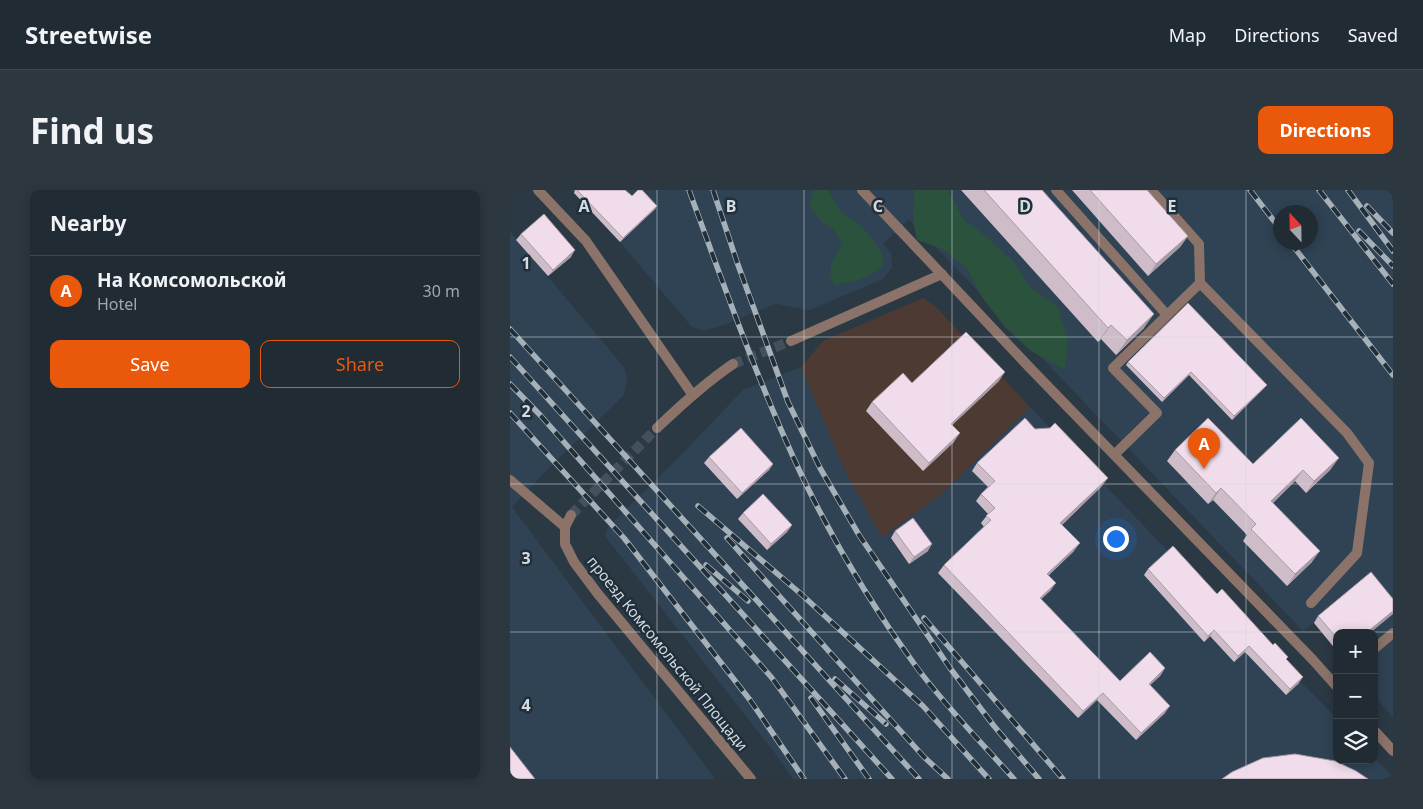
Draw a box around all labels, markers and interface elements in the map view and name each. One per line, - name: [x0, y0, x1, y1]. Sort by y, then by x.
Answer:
- text: Streetwise: [25, 18, 152, 51]
- text: Map: [1169, 23, 1206, 47]
- text: Directions: [1234, 23, 1320, 47]
- text: Saved: [1348, 23, 1398, 47]
- button: Directions: [1258, 106, 1393, 154]
- text: Find us: [30, 107, 154, 154]
- text: A: [578, 195, 590, 217]
- text: B: [726, 195, 736, 217]
- text: C: [873, 195, 883, 217]
- text: D: [1019, 195, 1031, 217]
- text: E: [1168, 195, 1177, 217]
- north arrow: [1273, 205, 1318, 250]
- text: Nearby: [50, 209, 126, 237]
- text: 1: [521, 252, 531, 274]
- text: На Комсомольской: [97, 267, 287, 293]
- text: A: [60, 280, 72, 302]
- text: 30 m: [423, 280, 460, 302]
- text: Hotel: [97, 293, 137, 315]
- button: Save: [50, 340, 250, 388]
- button: Share: [260, 340, 460, 388]
- text: 2: [521, 400, 531, 422]
- pin: A: [1188, 428, 1220, 469]
- your location: [1103, 526, 1129, 552]
- text: 3: [521, 547, 531, 569]
- street label: проезд Комсомольской Площади: [583, 552, 753, 754]
- map controls: [1333, 629, 1378, 764]
- button: +: [1333, 629, 1378, 674]
- button: −: [1333, 674, 1378, 719]
- text: 4: [521, 694, 531, 716]
- button: layers: [1333, 719, 1378, 764]

